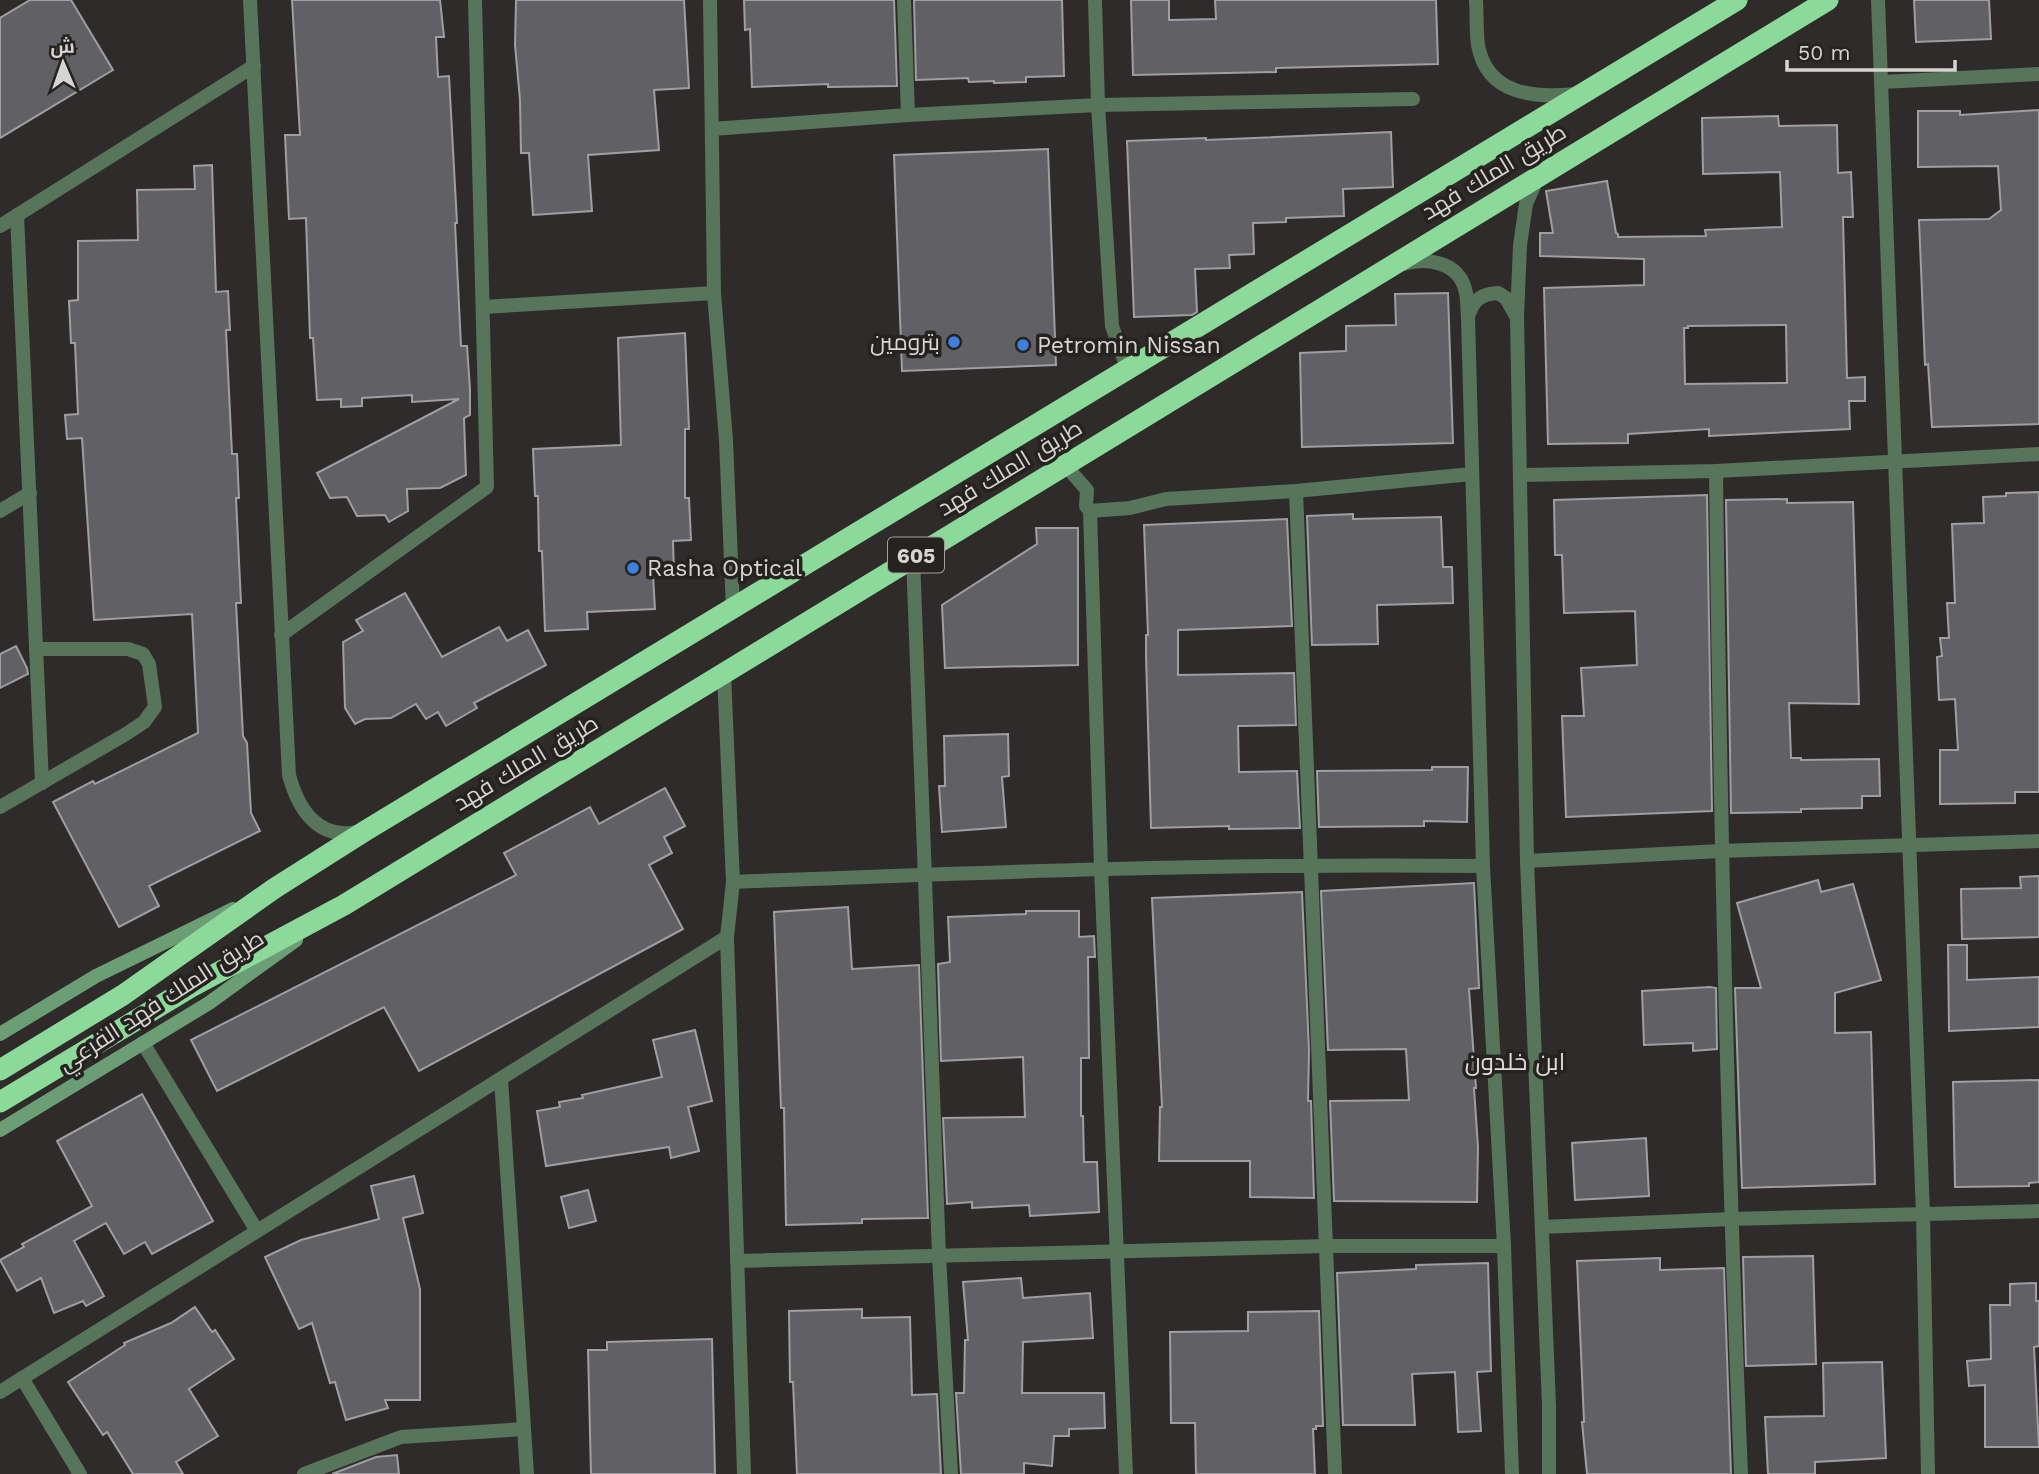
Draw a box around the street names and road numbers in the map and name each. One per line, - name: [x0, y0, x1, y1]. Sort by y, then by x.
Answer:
- street label: طريق الملك فهد: [1417, 118, 1571, 226]
- street label: طريق الملك فهد: [933, 414, 1087, 522]
- road number: 605: [888, 538, 944, 572]
- street label: طريق الملك فهد: [449, 709, 603, 817]
- street label: طريق الملك فهد الفرعي: [53, 924, 271, 1081]

